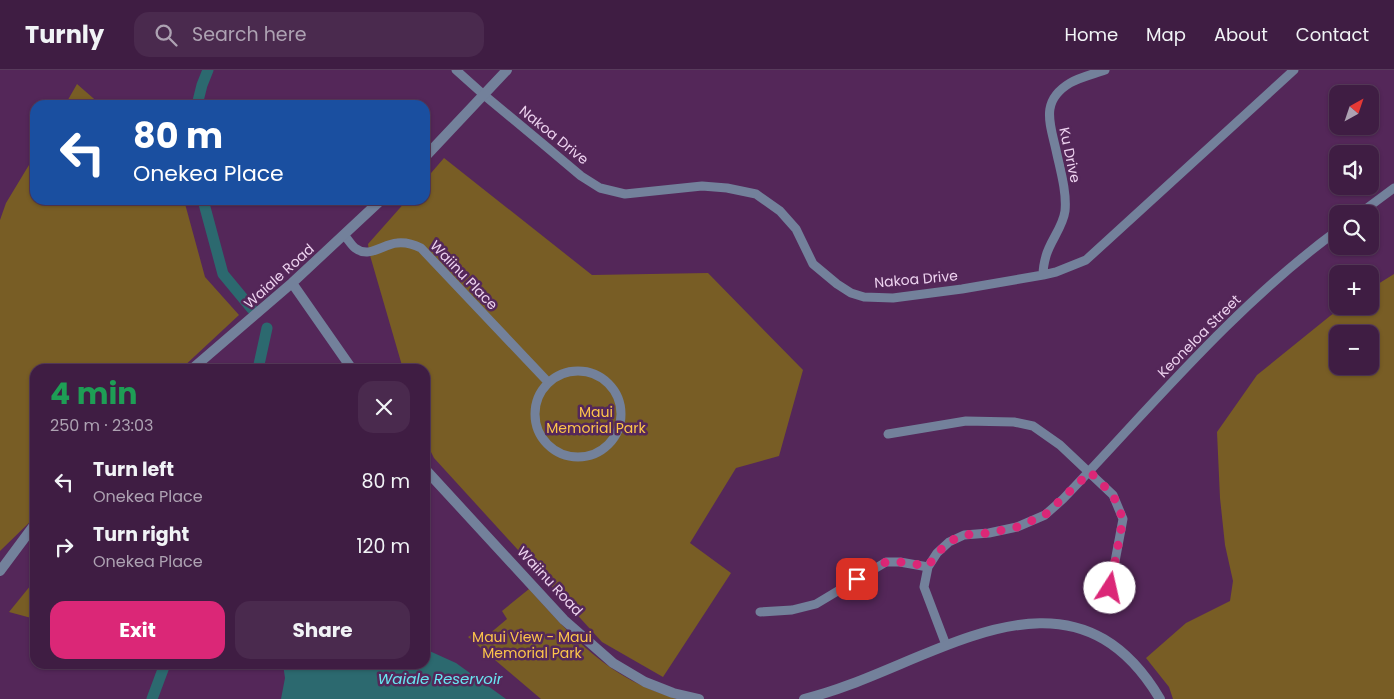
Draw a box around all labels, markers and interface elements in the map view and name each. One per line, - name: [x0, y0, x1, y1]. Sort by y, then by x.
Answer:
- search box: [134, 12, 484, 57]
- text: Turnly: [25, 18, 104, 51]
- icon: search: [152, 21, 180, 49]
- text: Search here: [192, 21, 307, 48]
- text: Home: [1064, 22, 1118, 47]
- text: Map: [1146, 22, 1186, 47]
- text: About: [1214, 22, 1268, 47]
- text: Contact: [1296, 22, 1369, 47]
- north arrow: [1329, 85, 1379, 135]
- map controls: [1329, 85, 1379, 375]
- street label: Nakoa Drive: [515, 101, 593, 169]
- text: 80 m: [133, 111, 223, 160]
- icon: left: [50, 120, 115, 185]
- street label: Ku Drive: [1054, 125, 1086, 185]
- button: sound: [1329, 145, 1379, 195]
- text: Onekea Place: [133, 158, 284, 189]
- button: search: [1329, 205, 1379, 255]
- street label: Waiinu Place: [426, 236, 503, 314]
- street label: Waiale Road: [239, 239, 319, 313]
- street label: Nakoa Drive: [873, 265, 959, 293]
- button: +: [1329, 265, 1379, 315]
- street label: Keoneloa Street: [1153, 290, 1245, 382]
- button: −: [1329, 325, 1379, 375]
- text: 4 min: [50, 372, 138, 415]
- button: close: [358, 381, 410, 433]
- park label: Maui Memorial Park: [546, 402, 646, 438]
- text: 250 m · 23:03: [50, 414, 154, 437]
- text: Turn left: [93, 456, 174, 483]
- icon: left: [50, 468, 78, 496]
- text: 80 m: [361, 468, 410, 495]
- text: Onekea Place: [93, 485, 203, 508]
- text: Turn right: [93, 521, 189, 548]
- icon: right: [50, 533, 78, 561]
- text: 120 m: [356, 533, 410, 560]
- street label: Waiinu Road: [513, 542, 587, 620]
- text: Onekea Place: [93, 550, 203, 573]
- pin: [836, 558, 878, 600]
- position arrow: [1083, 561, 1135, 613]
- icon: arrive: [843, 565, 871, 593]
- button: Exit: [50, 601, 225, 659]
- button: Share: [235, 601, 410, 659]
- park label: Maui View - Maui Memorial Park: [472, 627, 592, 663]
- water label: Waiale Reservoir: [378, 668, 503, 689]

